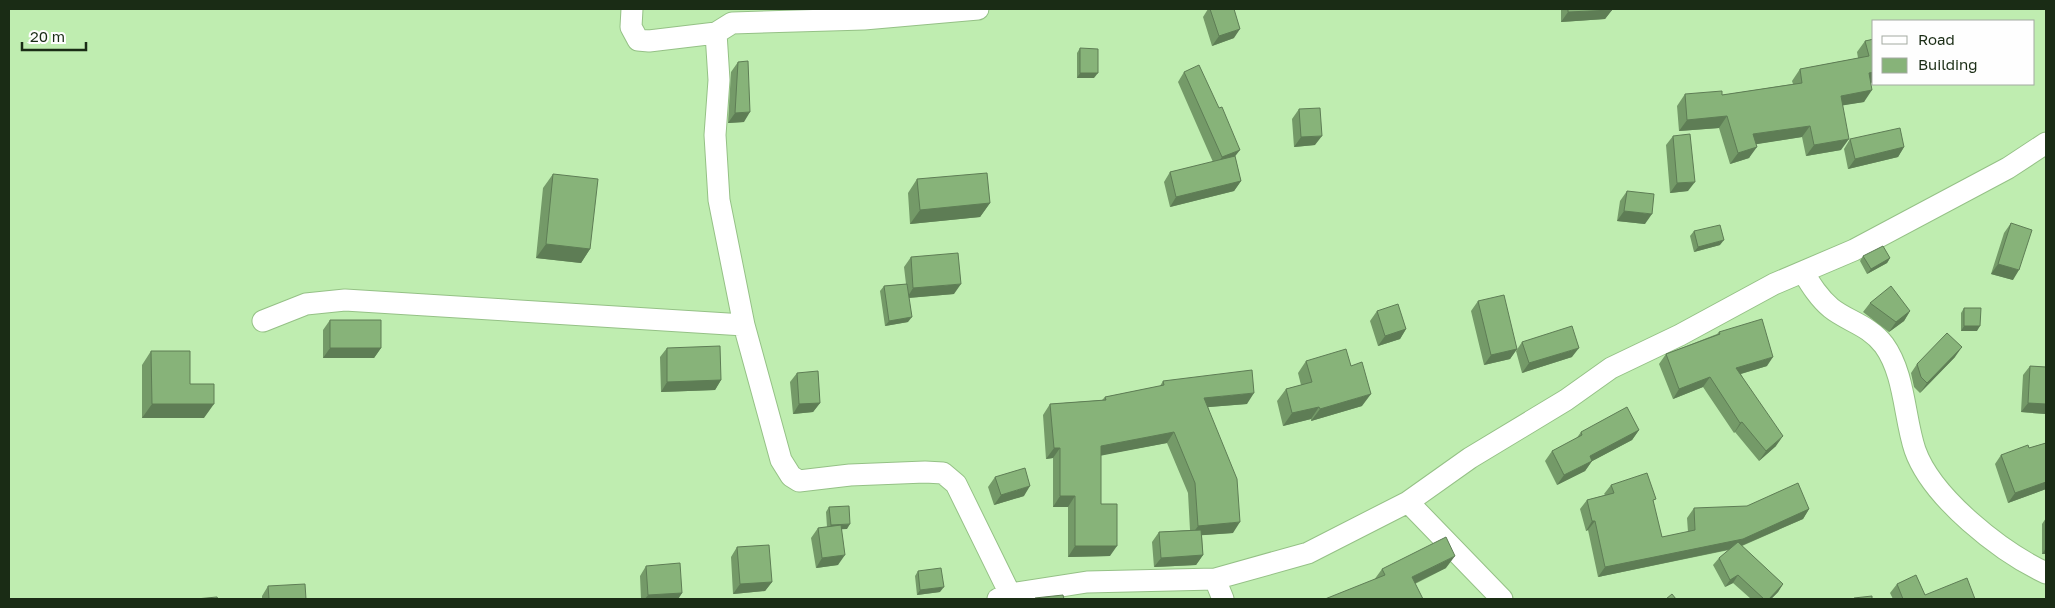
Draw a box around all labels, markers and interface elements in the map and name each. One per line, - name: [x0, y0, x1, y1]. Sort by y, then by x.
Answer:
- scale bar: [22, 20, 86, 52]
- legend: [1872, 20, 2035, 85]
- text: 20 m: [30, 27, 65, 45]
- text: Road: [1918, 30, 1955, 48]
- text: Building: [1918, 55, 1978, 73]

